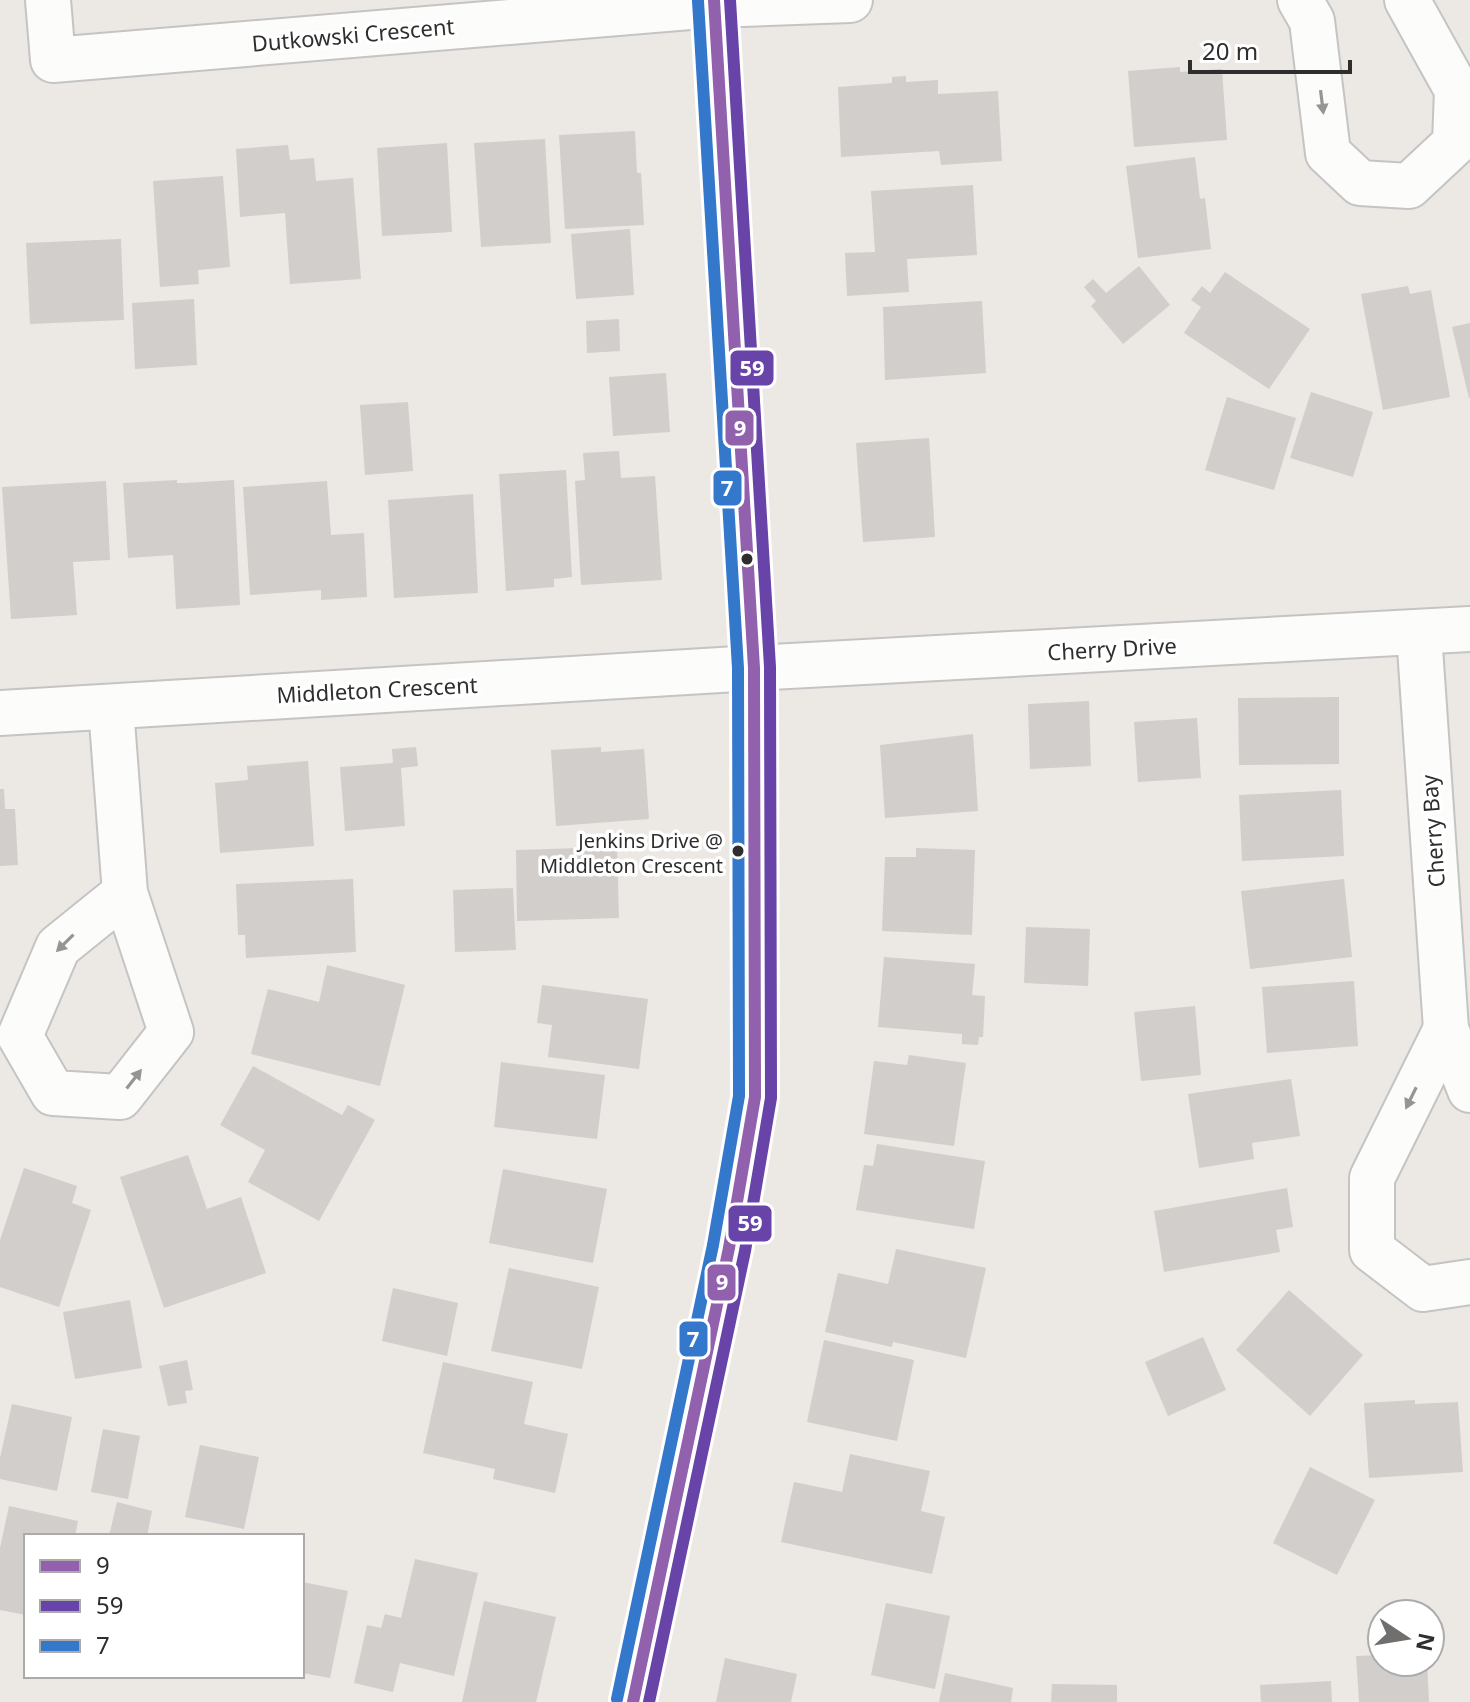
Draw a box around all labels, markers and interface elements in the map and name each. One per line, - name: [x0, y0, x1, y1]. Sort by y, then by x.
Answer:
- street label: Dutkowski Crescent: [250, 10, 455, 58]
- scale bar: [1190, 24, 1350, 74]
- text: 20 m: [1202, 34, 1258, 67]
- one-way arrow: [1316, 90, 1329, 115]
- line badge: 59: [729, 349, 775, 387]
- text: 59: [739, 352, 765, 382]
- line badge: 9: [724, 409, 755, 447]
- text: 9: [734, 412, 746, 442]
- line badge: 7: [712, 469, 743, 507]
- text: 7: [721, 472, 733, 502]
- unlabelled marker: [739, 551, 755, 567]
- street label: Cherry Drive: [1047, 630, 1177, 666]
- street label: Middleton Crescent: [276, 669, 478, 709]
- street label: Cherry Bay: [1413, 773, 1451, 888]
- place label: Jenkins Drive @ Middleton Crescent: [540, 827, 723, 879]
- marker: Jenkins Drive @ Middleton Crescent: [730, 843, 746, 859]
- one-way arrow: [56, 933, 75, 952]
- one-way arrow: [126, 1069, 142, 1089]
- one-way arrow: [1405, 1087, 1418, 1110]
- line badge: 59: [727, 1204, 773, 1243]
- text: 59: [737, 1207, 763, 1237]
- line badge: 9: [706, 1263, 737, 1302]
- text: 9: [716, 1266, 728, 1296]
- line badge: 7: [678, 1320, 709, 1358]
- text: 7: [687, 1323, 699, 1353]
- legend: [24, 1534, 304, 1678]
- text: 9: [96, 1548, 110, 1581]
- text: 59: [96, 1588, 123, 1621]
- north arrow: [1366, 1598, 1446, 1678]
- text: 7: [96, 1628, 110, 1661]
- text: N: [1410, 1630, 1443, 1654]

